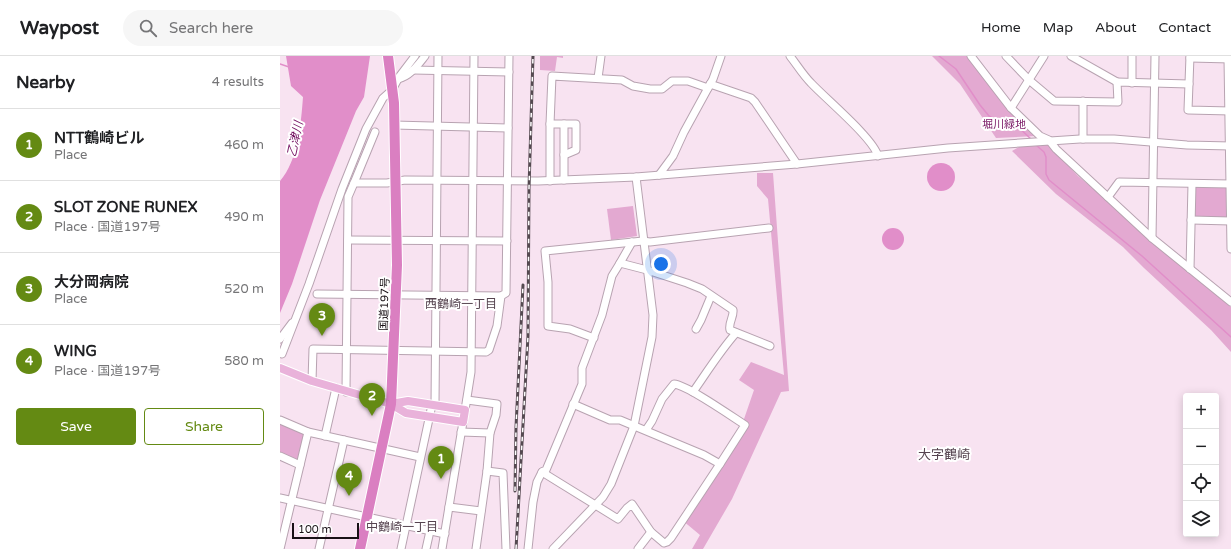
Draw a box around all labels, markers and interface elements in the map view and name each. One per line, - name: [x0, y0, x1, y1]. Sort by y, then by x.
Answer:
- search box: [123, 10, 403, 46]
- text: Waypost: [20, 17, 99, 39]
- icon: search: [137, 17, 159, 39]
- text: Search here: [169, 19, 253, 37]
- text: Home: [981, 19, 1021, 36]
- text: Map: [1043, 19, 1073, 36]
- text: About: [1095, 19, 1137, 36]
- text: Contact: [1159, 19, 1211, 36]
- text: Nearby: [16, 72, 75, 93]
- text: 4 results: [212, 74, 264, 90]
- water label: 乙津川: [284, 118, 306, 158]
- park label: 堀川緑地: [982, 118, 1026, 131]
- text: NTT鶴崎ビル: [54, 129, 144, 147]
- text: 1: [25, 137, 33, 153]
- text: 460 m: [224, 137, 264, 153]
- text: Place: [54, 147, 87, 163]
- text: SLOT ZONE RUNEX: [54, 198, 198, 216]
- text: 2: [25, 209, 33, 225]
- text: 490 m: [224, 209, 264, 225]
- text: Place · 国道197号: [54, 219, 161, 235]
- your location: [651, 254, 671, 274]
- text: 大分岡病院: [54, 273, 129, 291]
- street label: 国道197号: [377, 277, 392, 331]
- text: 3: [25, 281, 33, 297]
- text: 520 m: [224, 281, 264, 297]
- text: Place: [54, 291, 87, 307]
- district label: 西鶴崎一丁目: [425, 297, 497, 311]
- pin: 3: [309, 303, 335, 336]
- text: WING: [54, 342, 97, 360]
- text: 4: [25, 353, 33, 369]
- text: 580 m: [224, 353, 264, 369]
- text: Place · 国道197号: [54, 363, 161, 379]
- pin: 2: [359, 383, 385, 416]
- map controls: [1183, 393, 1219, 537]
- button: +: [1183, 393, 1219, 429]
- button: Save: [16, 408, 136, 445]
- button: Share: [144, 408, 264, 445]
- button: −: [1183, 429, 1219, 465]
- pin: 1: [428, 446, 454, 479]
- district label: 大字鶴崎: [918, 447, 970, 463]
- pin: 4: [336, 463, 362, 496]
- button: locate: [1183, 465, 1219, 501]
- button: layers: [1183, 501, 1219, 537]
- district label: 中鶴崎一丁目: [366, 520, 438, 534]
- scale bar: [292, 521, 359, 540]
- text: 100 m: [298, 523, 332, 536]

